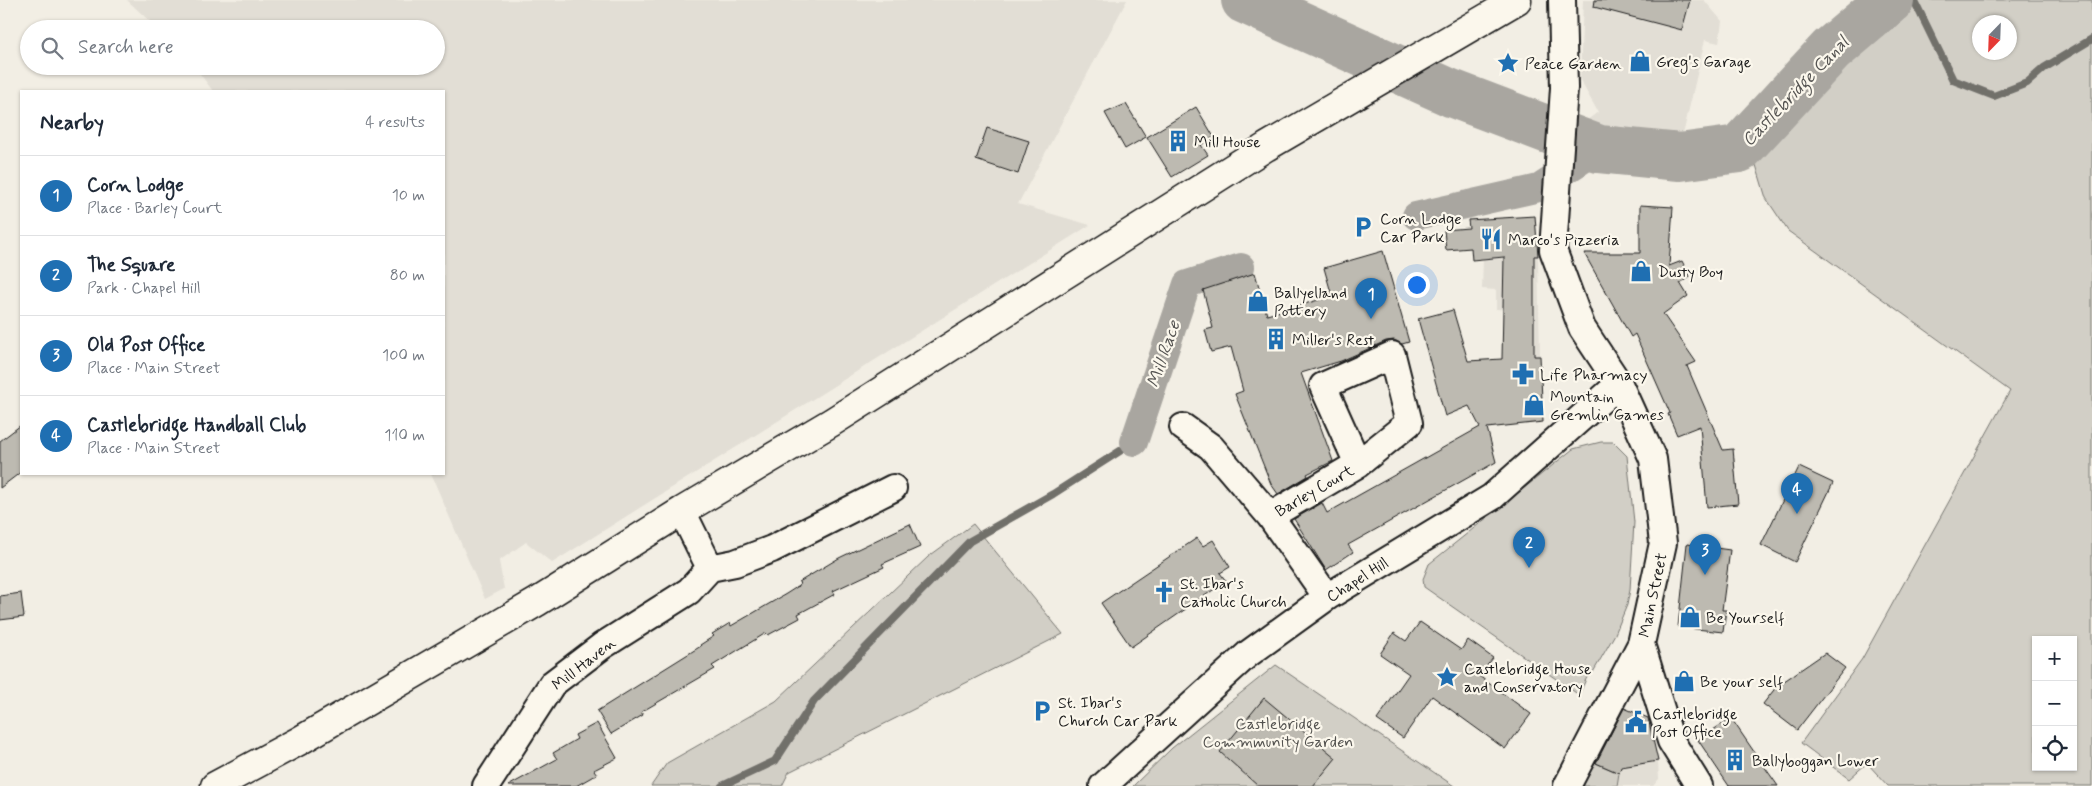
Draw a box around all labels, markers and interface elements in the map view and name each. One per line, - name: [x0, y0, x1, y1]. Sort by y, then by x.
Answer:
- north arrow: [1972, 15, 2017, 60]
- search box: [20, 20, 445, 75]
- water label: Castlebridge Canal: [1737, 30, 1857, 153]
- icon: search: [38, 34, 66, 62]
- text: Search here: [78, 35, 174, 60]
- shop icon: Greg's Garage: [1627, 48, 1653, 74]
- place icon: Peace Garden: [1495, 50, 1521, 76]
- place label: Greg's Garage: [1656, 52, 1752, 74]
- place label: Peace Garden: [1525, 54, 1622, 75]
- text: Nearby: [40, 109, 104, 137]
- text: 4 results: [365, 112, 425, 133]
- building icon: Mill House: [1165, 128, 1191, 154]
- place label: Mill House: [1194, 132, 1261, 153]
- text: Corn Lodge: [87, 173, 184, 198]
- text: 1: [52, 185, 60, 206]
- text: 10 m: [392, 185, 425, 206]
- text: Place · Barley Court: [87, 198, 222, 219]
- place label: Corn Lodge Car Park: [1380, 209, 1461, 248]
- parking icon: Corn Lodge Car Park: [1350, 214, 1376, 240]
- restaurant icon: Marco's Pizzeria: [1478, 226, 1504, 252]
- place label: Marco's Pizzeria: [1508, 230, 1620, 251]
- text: The Square: [87, 253, 175, 278]
- shop icon: Dusty Boy: [1628, 258, 1654, 284]
- place label: Dusty Boy: [1658, 262, 1723, 283]
- text: 2: [52, 265, 60, 286]
- text: 80 m: [390, 265, 425, 286]
- your location: [1404, 272, 1430, 298]
- text: Park · Chapel Hill: [87, 278, 201, 299]
- pin: 1: [1355, 278, 1387, 319]
- place label: Ballyelland Pottery: [1274, 283, 1347, 322]
- shop icon: Ballyelland Pottery: [1245, 288, 1271, 314]
- water label: Mill Race: [1141, 317, 1187, 391]
- building icon: Miller's Rest: [1263, 326, 1289, 352]
- place label: Miller's Rest: [1292, 330, 1374, 351]
- text: Old Post Office: [87, 333, 205, 358]
- text: 3: [52, 345, 60, 366]
- text: 100 m: [382, 345, 425, 366]
- text: Place · Main Street: [87, 358, 220, 379]
- pharmacy icon: Life Pharmacy: [1510, 361, 1536, 387]
- place label: Life Pharmacy: [1540, 365, 1647, 386]
- place label: Mountain Gremlin Games: [1550, 387, 1664, 426]
- shop icon: Mountain Gremlin Games: [1521, 392, 1547, 418]
- text: Castlebridge Handball Club: [87, 413, 306, 438]
- text: 4: [51, 425, 61, 446]
- text: 110 m: [384, 425, 425, 446]
- text: Place · Main Street: [87, 438, 220, 459]
- street label: Barley Court: [1271, 460, 1359, 522]
- pin: 4: [1781, 473, 1813, 514]
- pin: 2: [1513, 527, 1545, 568]
- pin: 3: [1689, 534, 1721, 575]
- street label: Main Street: [1634, 551, 1673, 640]
- street label: Chapel Hill: [1323, 553, 1393, 608]
- place label: St. Ibar's Catholic Church: [1180, 574, 1287, 613]
- church icon: St. Ibar's Catholic Church: [1151, 579, 1177, 605]
- shop icon: Be Yourself: [1677, 604, 1703, 630]
- place label: Be Yourself: [1706, 608, 1784, 629]
- street label: Mill Haven: [548, 632, 620, 696]
- map controls: [2032, 636, 2077, 771]
- button: +: [2032, 636, 2077, 681]
- place label: Castlebridge House and Conservatory: [1464, 659, 1592, 698]
- place icon: Castlebridge House and Conservatory: [1434, 664, 1460, 690]
- shop icon: Be your self: [1671, 668, 1697, 694]
- place label: Be your self: [1700, 672, 1783, 693]
- button: −: [2032, 681, 2077, 726]
- place label: St. Ibar's Church Car Park: [1058, 693, 1178, 732]
- parking icon: St. Ibar's Church Car Park: [1029, 698, 1055, 724]
- place label: Castlebridge Post Office: [1652, 704, 1738, 743]
- public building icon: Castlebridge Post Office: [1623, 709, 1649, 735]
- park label: Castlebridge Commmunity Garden: [1203, 714, 1353, 753]
- button: locate: [2032, 726, 2077, 771]
- building icon: Ballyboggan Lower: [1722, 747, 1748, 773]
- place label: Ballyboggan Lower: [1752, 751, 1879, 773]

